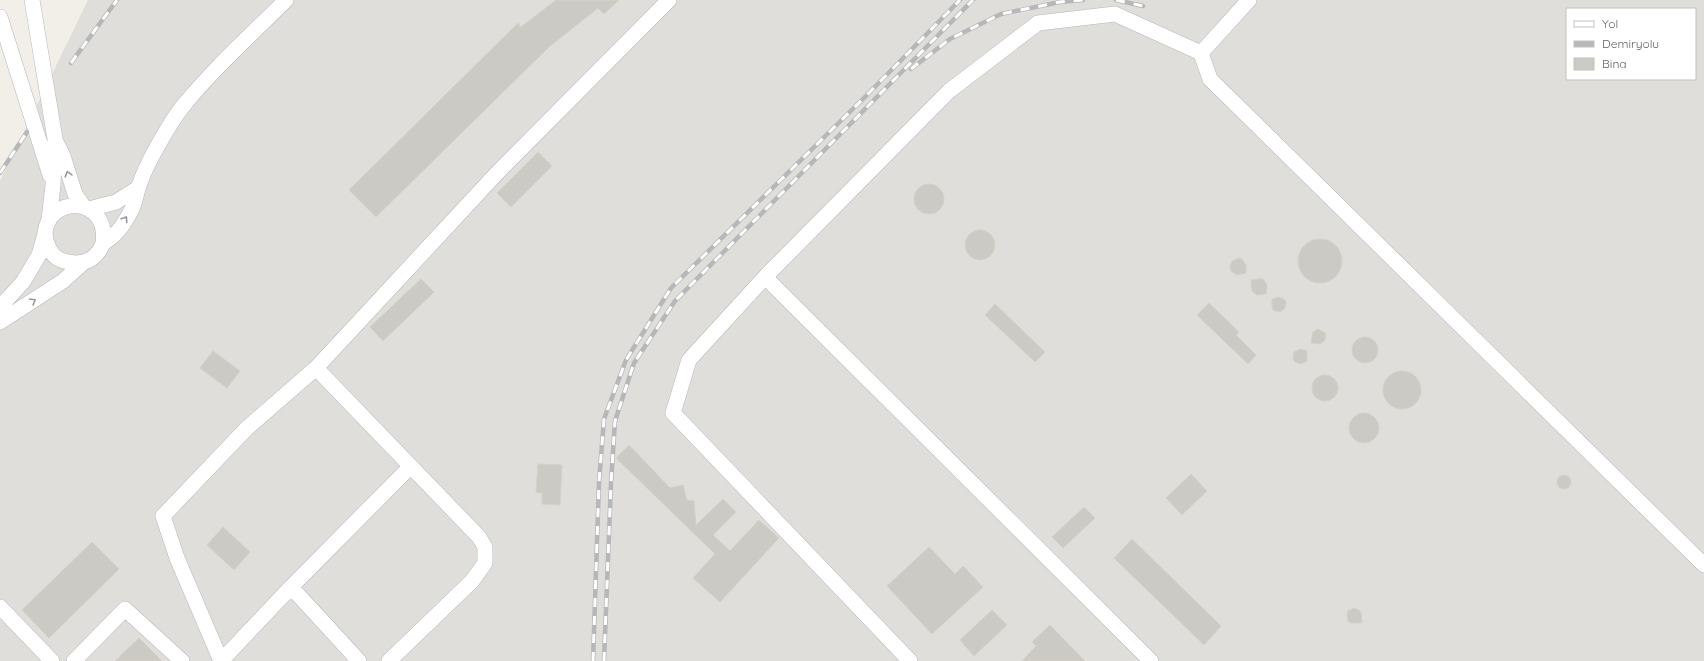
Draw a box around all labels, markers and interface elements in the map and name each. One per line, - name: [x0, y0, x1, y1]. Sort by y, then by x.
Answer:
- legend: [1566, 8, 1696, 80]
- text: Yol: [1602, 16, 1618, 31]
- text: Demiryolu: [1602, 36, 1659, 51]
- text: Bina: [1602, 56, 1627, 71]
- one-way arrow: [64, 171, 73, 178]
- one-way arrow: [120, 216, 128, 223]
- one-way arrow: [29, 298, 36, 305]

